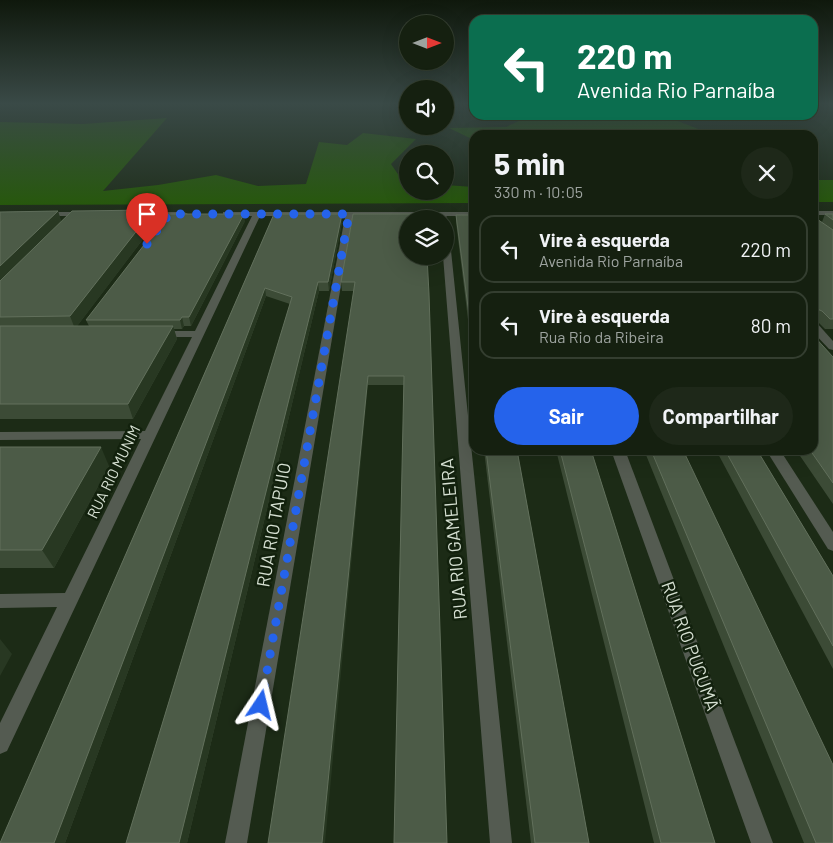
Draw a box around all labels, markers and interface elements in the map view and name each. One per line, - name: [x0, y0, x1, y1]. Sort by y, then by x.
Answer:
- north arrow: [399, 15, 454, 70]
- map controls: [399, 15, 454, 265]
- text: 220 m: [577, 34, 672, 76]
- icon: left: [494, 35, 559, 100]
- text: Avenida Rio Parnaíba: [577, 76, 775, 102]
- button: sound: [399, 80, 454, 135]
- button: search: [399, 145, 454, 200]
- text: 5 min: [494, 145, 565, 181]
- button: close: [741, 147, 793, 199]
- text: 330 m · 10:05: [494, 182, 583, 201]
- pin: [126, 193, 168, 244]
- icon: arrive: [133, 200, 161, 228]
- button: layers: [399, 210, 454, 265]
- text: Vire à esquerda: [539, 228, 670, 251]
- icon: left: [496, 235, 524, 263]
- text: 220 m: [740, 238, 791, 261]
- text: Avenida Rio Parnaíba: [539, 251, 683, 270]
- text: Vire à esquerda: [539, 304, 670, 327]
- icon: left: [496, 311, 524, 339]
- text: 80 m: [751, 314, 791, 337]
- text: Rua Rio da Ribeira: [539, 327, 664, 346]
- button: Sair: [494, 387, 639, 445]
- button: Compartilhar: [649, 387, 793, 445]
- street label: RUA RIO MUNIM: [83, 422, 143, 521]
- street label: RUA RIO GAMELEIRA: [435, 458, 471, 621]
- street label: RUA RIO TAPUIO: [251, 461, 295, 589]
- street label: RUA RIO PUCUMÃ: [657, 578, 725, 713]
- position arrow: [234, 678, 286, 730]

